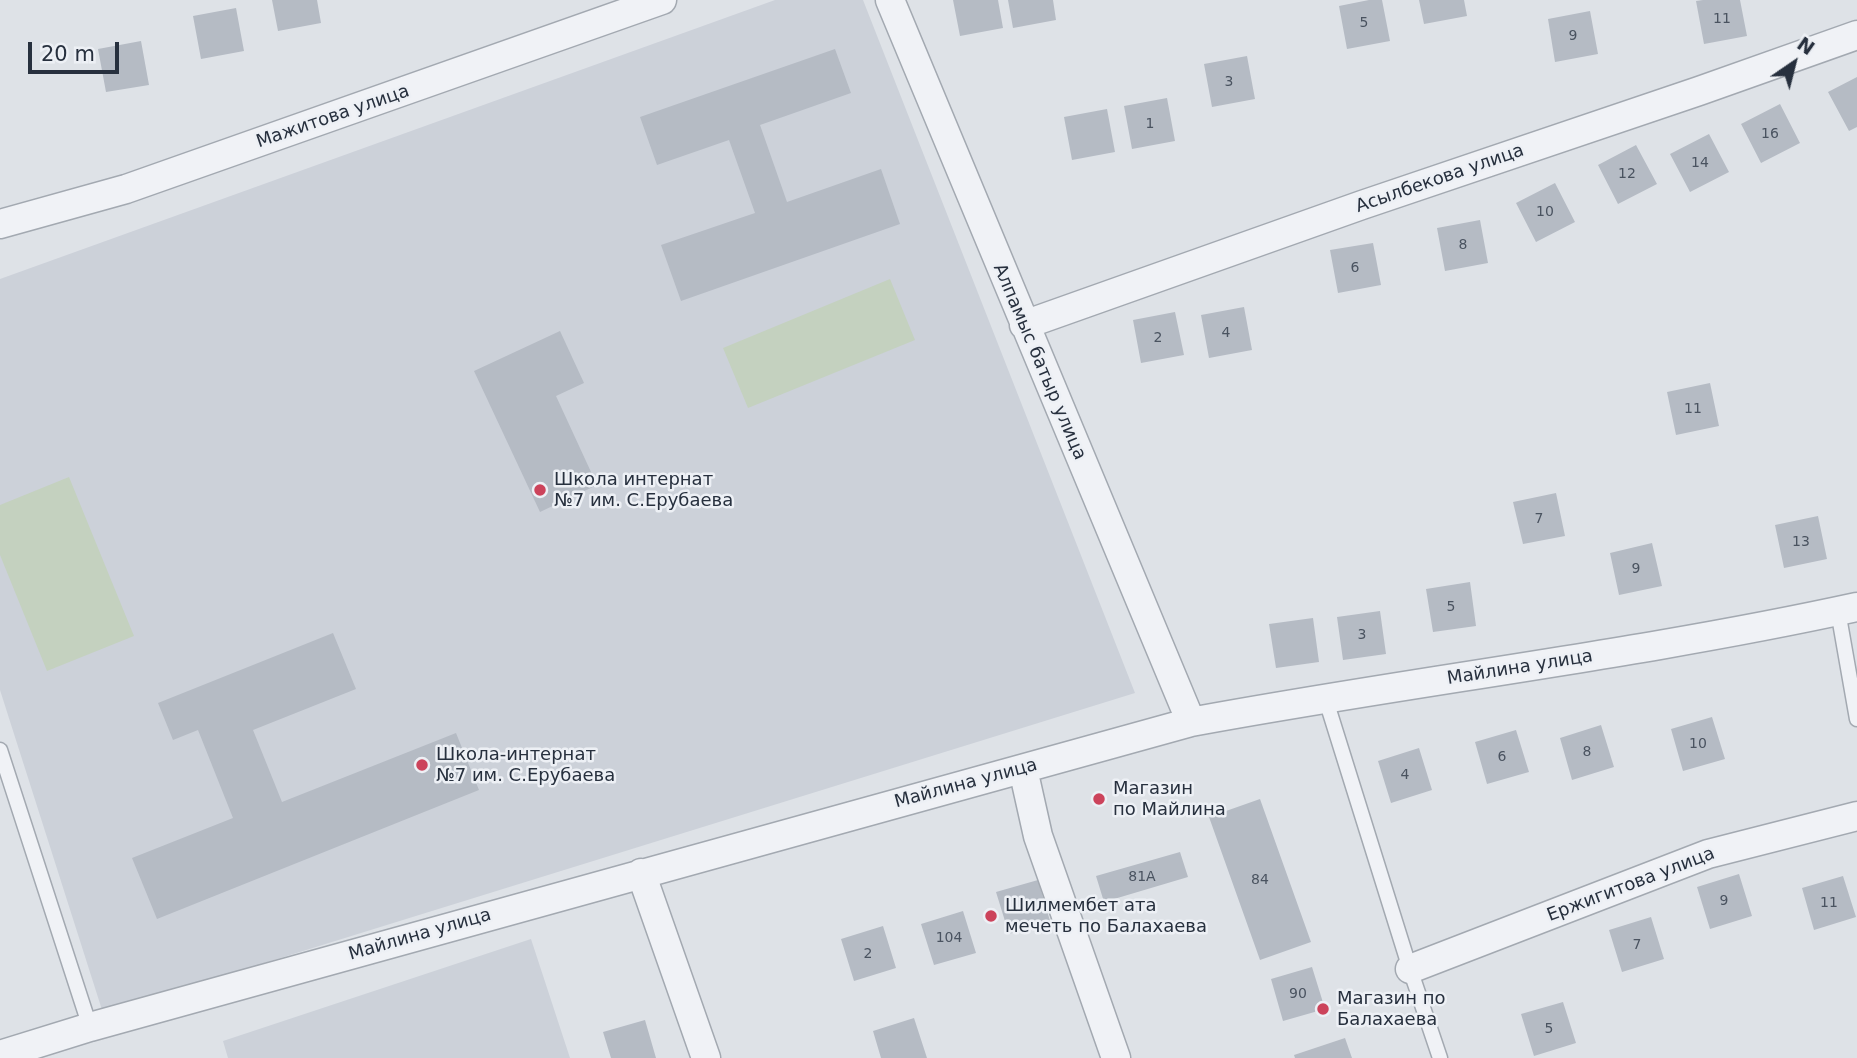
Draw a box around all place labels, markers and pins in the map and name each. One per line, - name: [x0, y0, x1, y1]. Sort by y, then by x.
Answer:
- place label: Школа интернат №7 им. С.Ерубаева: [554, 469, 733, 512]
- marker: Школа интернат №7 им. С.Ерубаева: [532, 482, 548, 498]
- place label: Школа-интернат №7 им. С.Ерубаева: [436, 744, 615, 786]
- marker: Школа-интернат №7 им. С.Ерубаева: [414, 757, 430, 773]
- place label: Магазин по Майлина: [1113, 778, 1226, 820]
- marker: Магазин по Майлина: [1091, 791, 1107, 807]
- place label: Шилмембет ата мечеть по Балахаева: [1005, 895, 1207, 937]
- marker: Шилмембет ата мечеть по Балахаева: [983, 908, 999, 924]
- place label: Магазин по Балахаева: [1337, 988, 1446, 1030]
- marker: Магазин по Балахаева: [1315, 1001, 1331, 1017]

